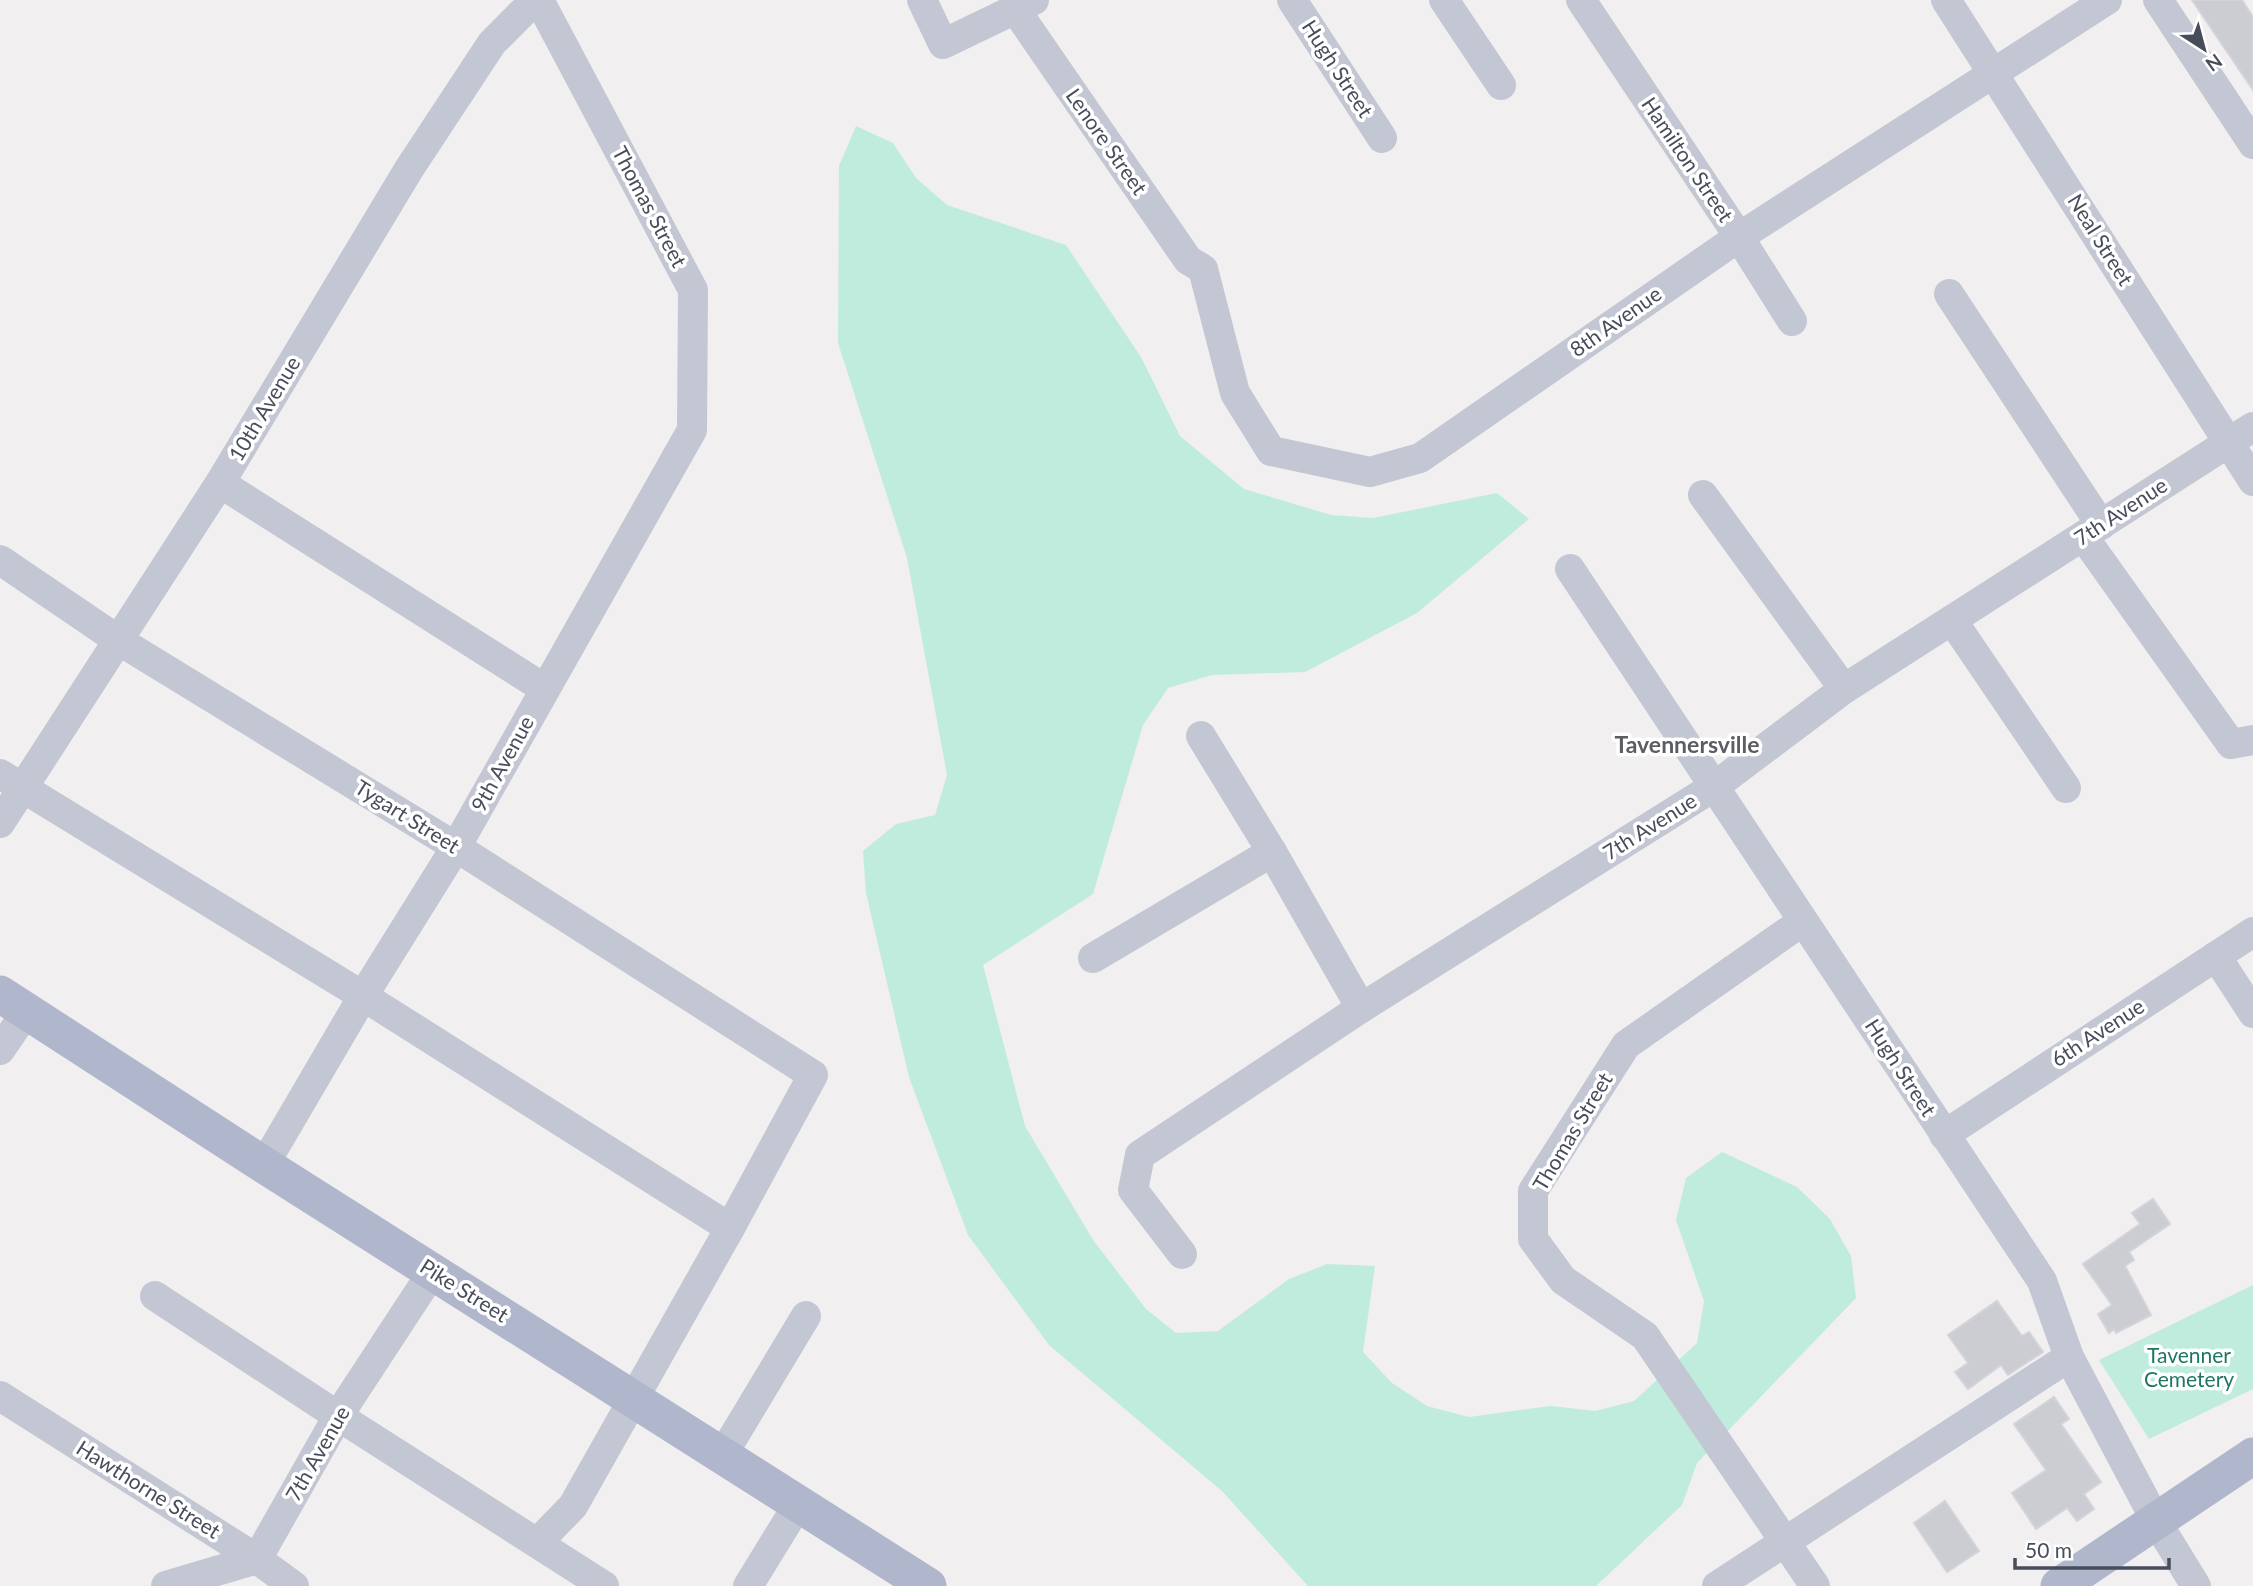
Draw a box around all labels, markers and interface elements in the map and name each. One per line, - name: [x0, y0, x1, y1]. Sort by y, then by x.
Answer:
- north arrow: [2169, 14, 2239, 84]
- street label: Hugh Street: [1298, 15, 1379, 122]
- text: N: [2202, 50, 2227, 77]
- street label: Lenore Street: [1062, 83, 1153, 199]
- street label: Hamilton Street: [1637, 92, 1739, 227]
- street label: Thomas Street: [608, 142, 693, 271]
- street label: Neal Street: [2063, 189, 2139, 290]
- street label: 8th Avenue: [1565, 280, 1666, 361]
- street label: 10th Avenue: [223, 351, 305, 465]
- street label: 7th Avenue: [2069, 471, 2171, 550]
- street label: 9th Avenue: [465, 711, 538, 816]
- district label: Tavennersville: [1614, 730, 1760, 758]
- street label: Tygart Street: [351, 774, 465, 858]
- street label: 7th Avenue: [1598, 787, 1701, 864]
- street label: 6th Avenue: [2046, 992, 2148, 1071]
- street label: Hugh Street: [1861, 1014, 1942, 1121]
- street label: Thomas Street: [1527, 1067, 1617, 1195]
- street label: Pike Street: [416, 1253, 514, 1327]
- park label: Tavenner Cemetery: [2144, 1342, 2234, 1391]
- street label: 7th Avenue: [279, 1401, 354, 1505]
- street label: Hawthorne Street: [72, 1434, 226, 1543]
- scale bar: [2015, 1526, 2169, 1570]
- text: 50 m: [2025, 1537, 2072, 1562]

